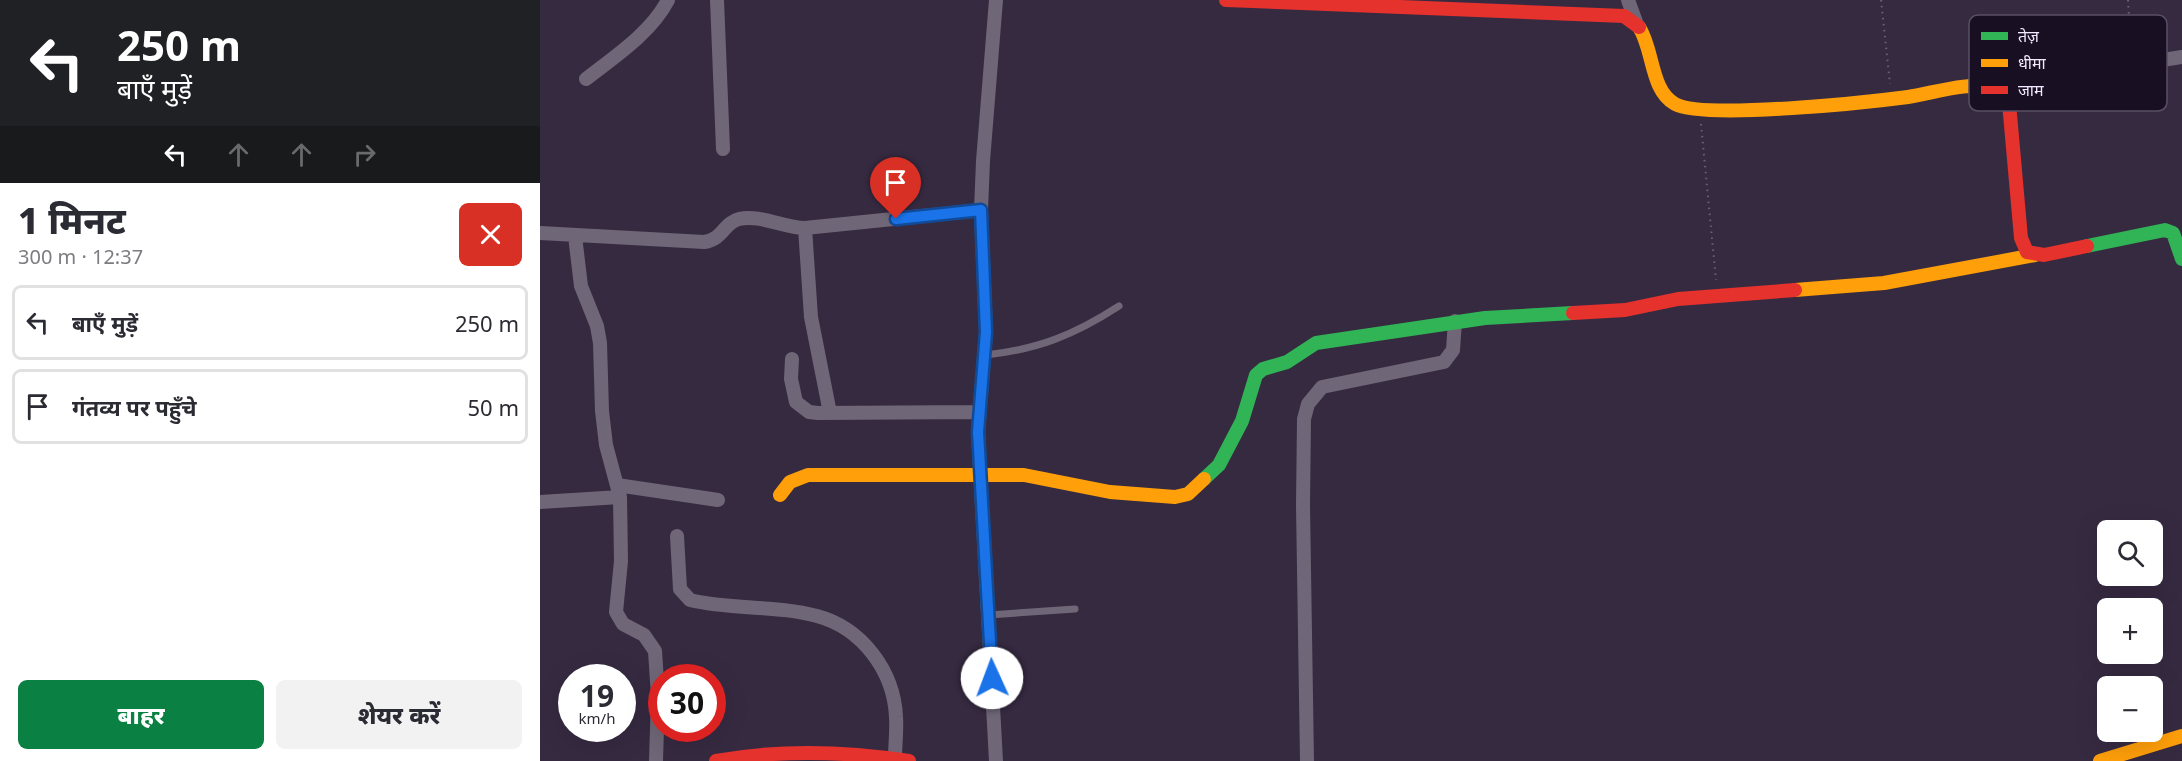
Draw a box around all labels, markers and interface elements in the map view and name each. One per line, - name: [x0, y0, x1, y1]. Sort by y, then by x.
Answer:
- legend: [1969, 15, 2167, 111]
- text: 250 m: [117, 16, 241, 73]
- icon: left: [18, 24, 96, 102]
- text: तेज़: [2018, 25, 2040, 47]
- text: धीमा: [2018, 52, 2047, 74]
- text: बाएँ मुड़ें: [117, 70, 192, 107]
- text: जाम: [2018, 79, 2044, 101]
- icon: left: [159, 138, 192, 171]
- icon: ahead: [222, 138, 255, 171]
- icon: ahead: [285, 138, 318, 171]
- icon: right: [348, 138, 381, 171]
- pin: [870, 157, 921, 219]
- icon: arrive: [879, 166, 912, 199]
- text: 1 मिनट: [18, 196, 126, 245]
- button: close: [459, 203, 522, 266]
- text: 300 m · 12:37: [18, 243, 143, 270]
- icon: left: [21, 306, 54, 339]
- text: बाएँ मुड़ें: [72, 308, 138, 338]
- text: 250 m: [455, 308, 519, 338]
- icon: arrive: [21, 390, 54, 423]
- text: गंतव्य पर पहुँचे: [72, 392, 197, 422]
- text: 50 m: [468, 392, 519, 422]
- map controls: [2097, 520, 2163, 742]
- button: search: [2097, 520, 2163, 586]
- button: +: [2097, 598, 2163, 664]
- position arrow: [960, 646, 1024, 710]
- speed limit sign: 30: [648, 664, 726, 742]
- text: 19: [580, 675, 614, 716]
- button: −: [2097, 676, 2163, 742]
- button: बाहर: [18, 680, 264, 749]
- button: शेयर करें: [276, 680, 522, 749]
- text: km/h: [579, 708, 615, 728]

